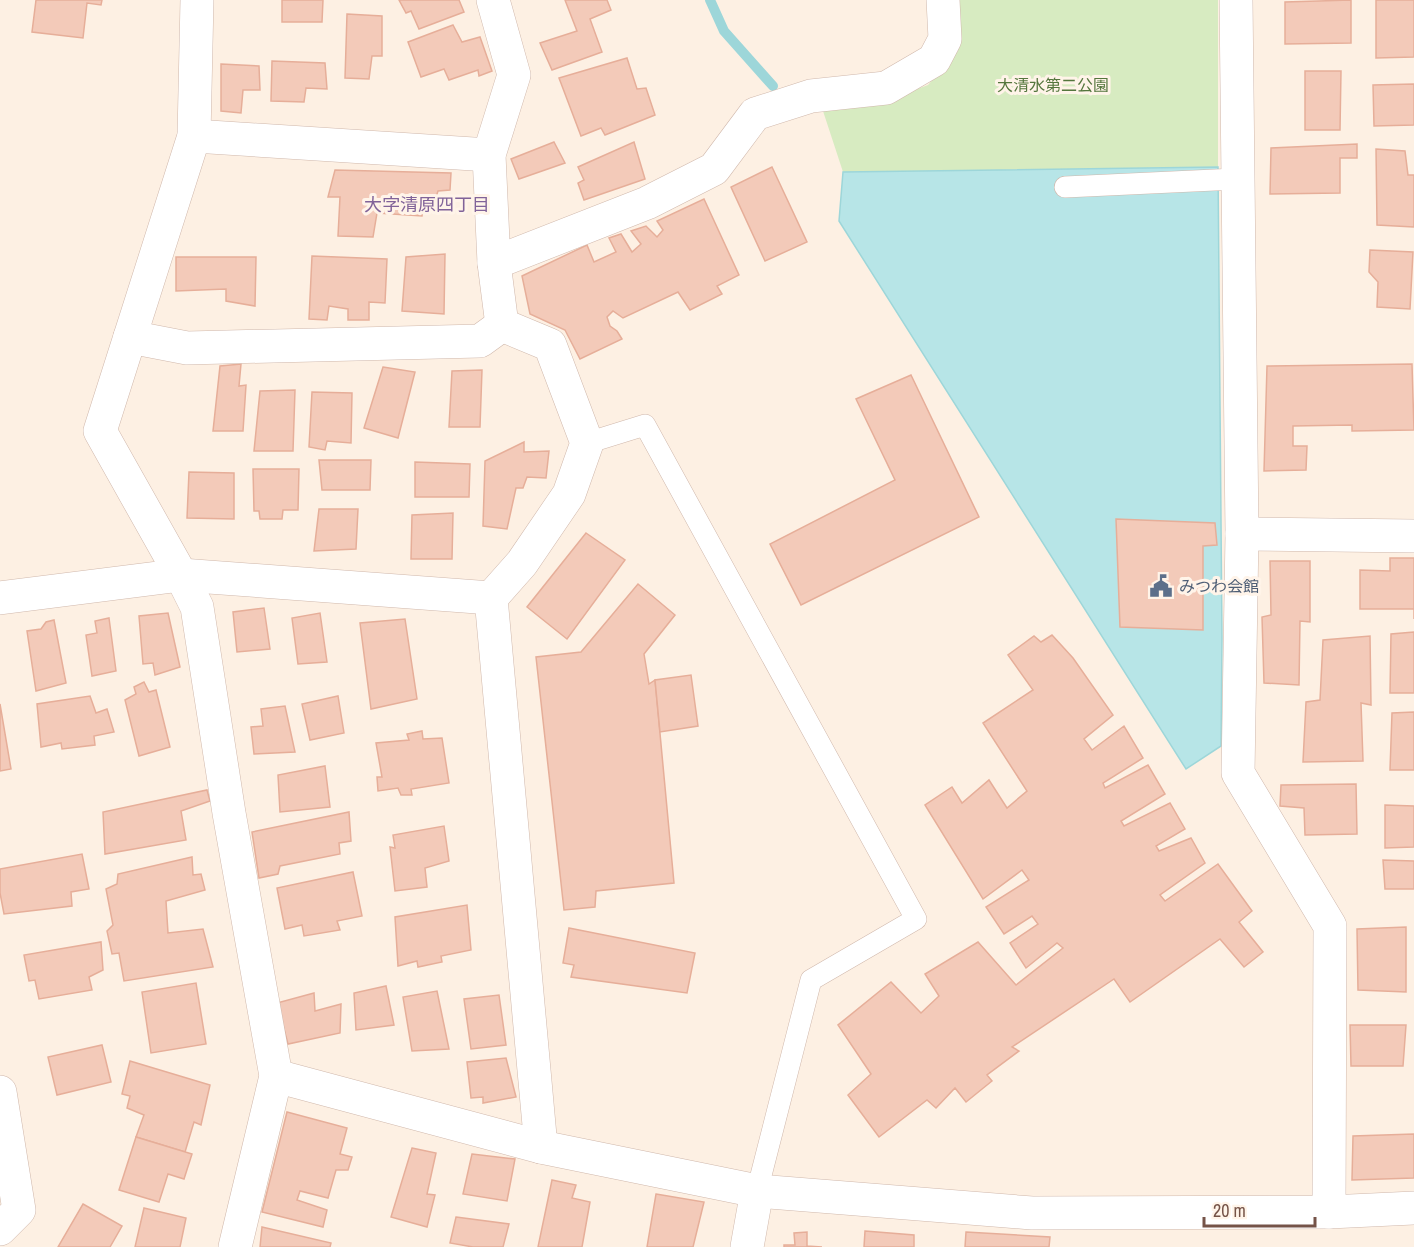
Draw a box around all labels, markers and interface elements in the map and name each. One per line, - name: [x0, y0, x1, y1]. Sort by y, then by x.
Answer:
- park label: 大清水第二公園: [997, 74, 1109, 96]
- district label: 大字清原四丁目: [364, 192, 490, 217]
- public building icon: みつわ会館: [1148, 573, 1174, 599]
- place label: みつわ会館: [1179, 575, 1259, 597]
- scale bar: [1204, 1190, 1315, 1228]
- text: 20 m: [1213, 1198, 1246, 1223]

